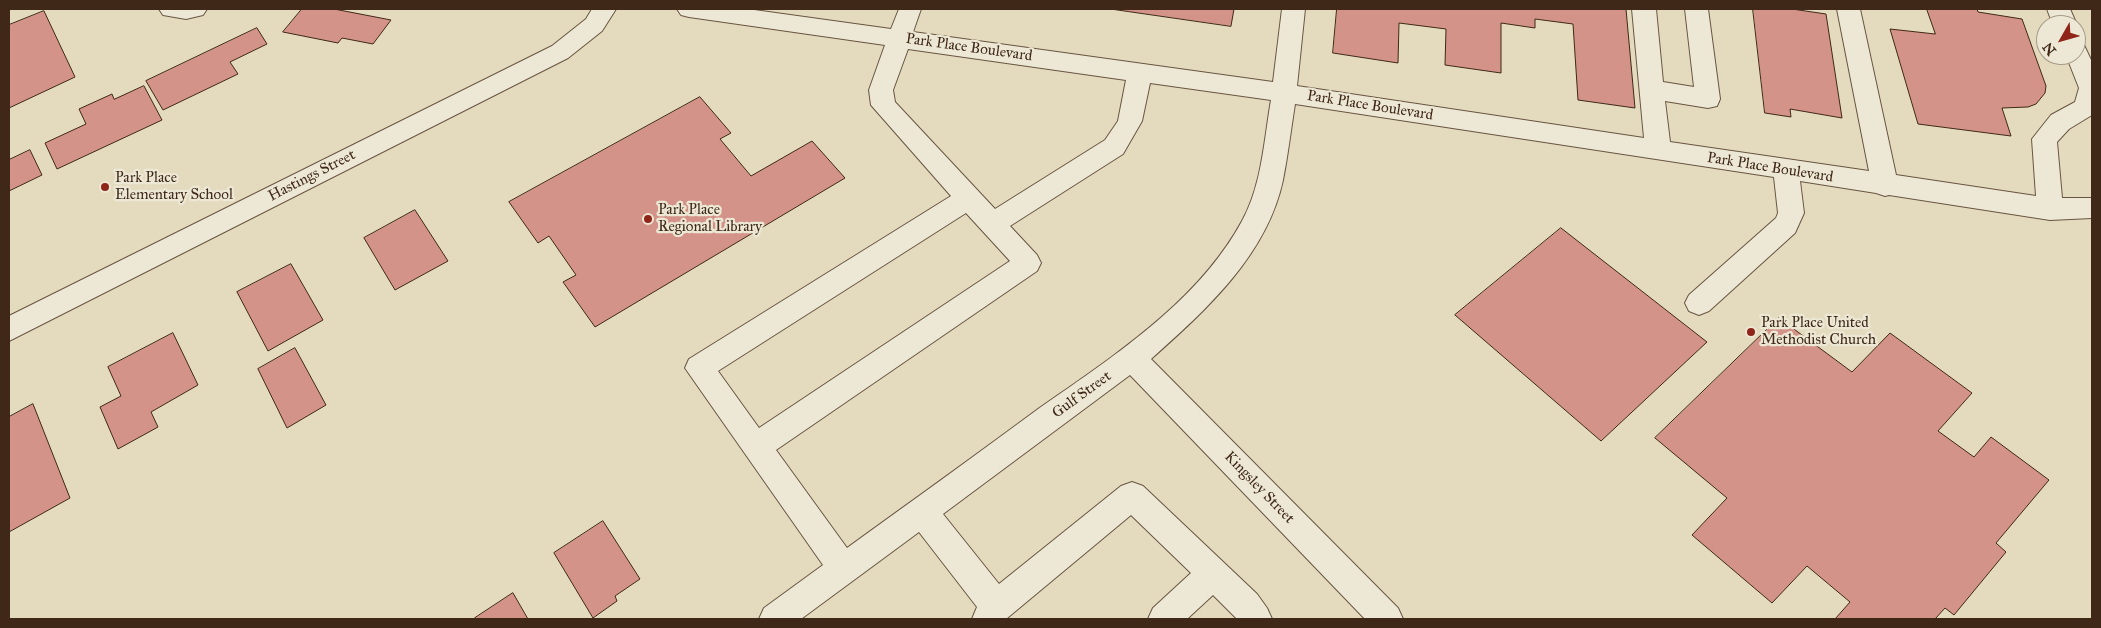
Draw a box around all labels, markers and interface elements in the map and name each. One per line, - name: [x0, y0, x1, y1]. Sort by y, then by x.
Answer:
- north arrow: [2036, 15, 2086, 65]
- street label: Park Place Boulevard: [905, 30, 1033, 66]
- text: N: [2039, 39, 2060, 59]
- street label: Park Place Boulevard: [1306, 87, 1434, 125]
- street label: Hastings Street: [265, 146, 359, 206]
- street label: Park Place Boulevard: [1706, 149, 1834, 187]
- place label: Park Place Elementary School: [115, 169, 233, 204]
- marker: Park Place Elementary School: [99, 181, 111, 193]
- place label: Park Place Regional Library: [658, 201, 762, 236]
- marker: Park Place Regional Library: [642, 213, 654, 225]
- place label: Park Place United Methodist Church: [1761, 314, 1876, 349]
- marker: Park Place United Methodist Church: [1745, 326, 1757, 338]
- street label: Gulf Street: [1049, 368, 1115, 422]
- street label: Kingsley Street: [1220, 448, 1298, 528]

